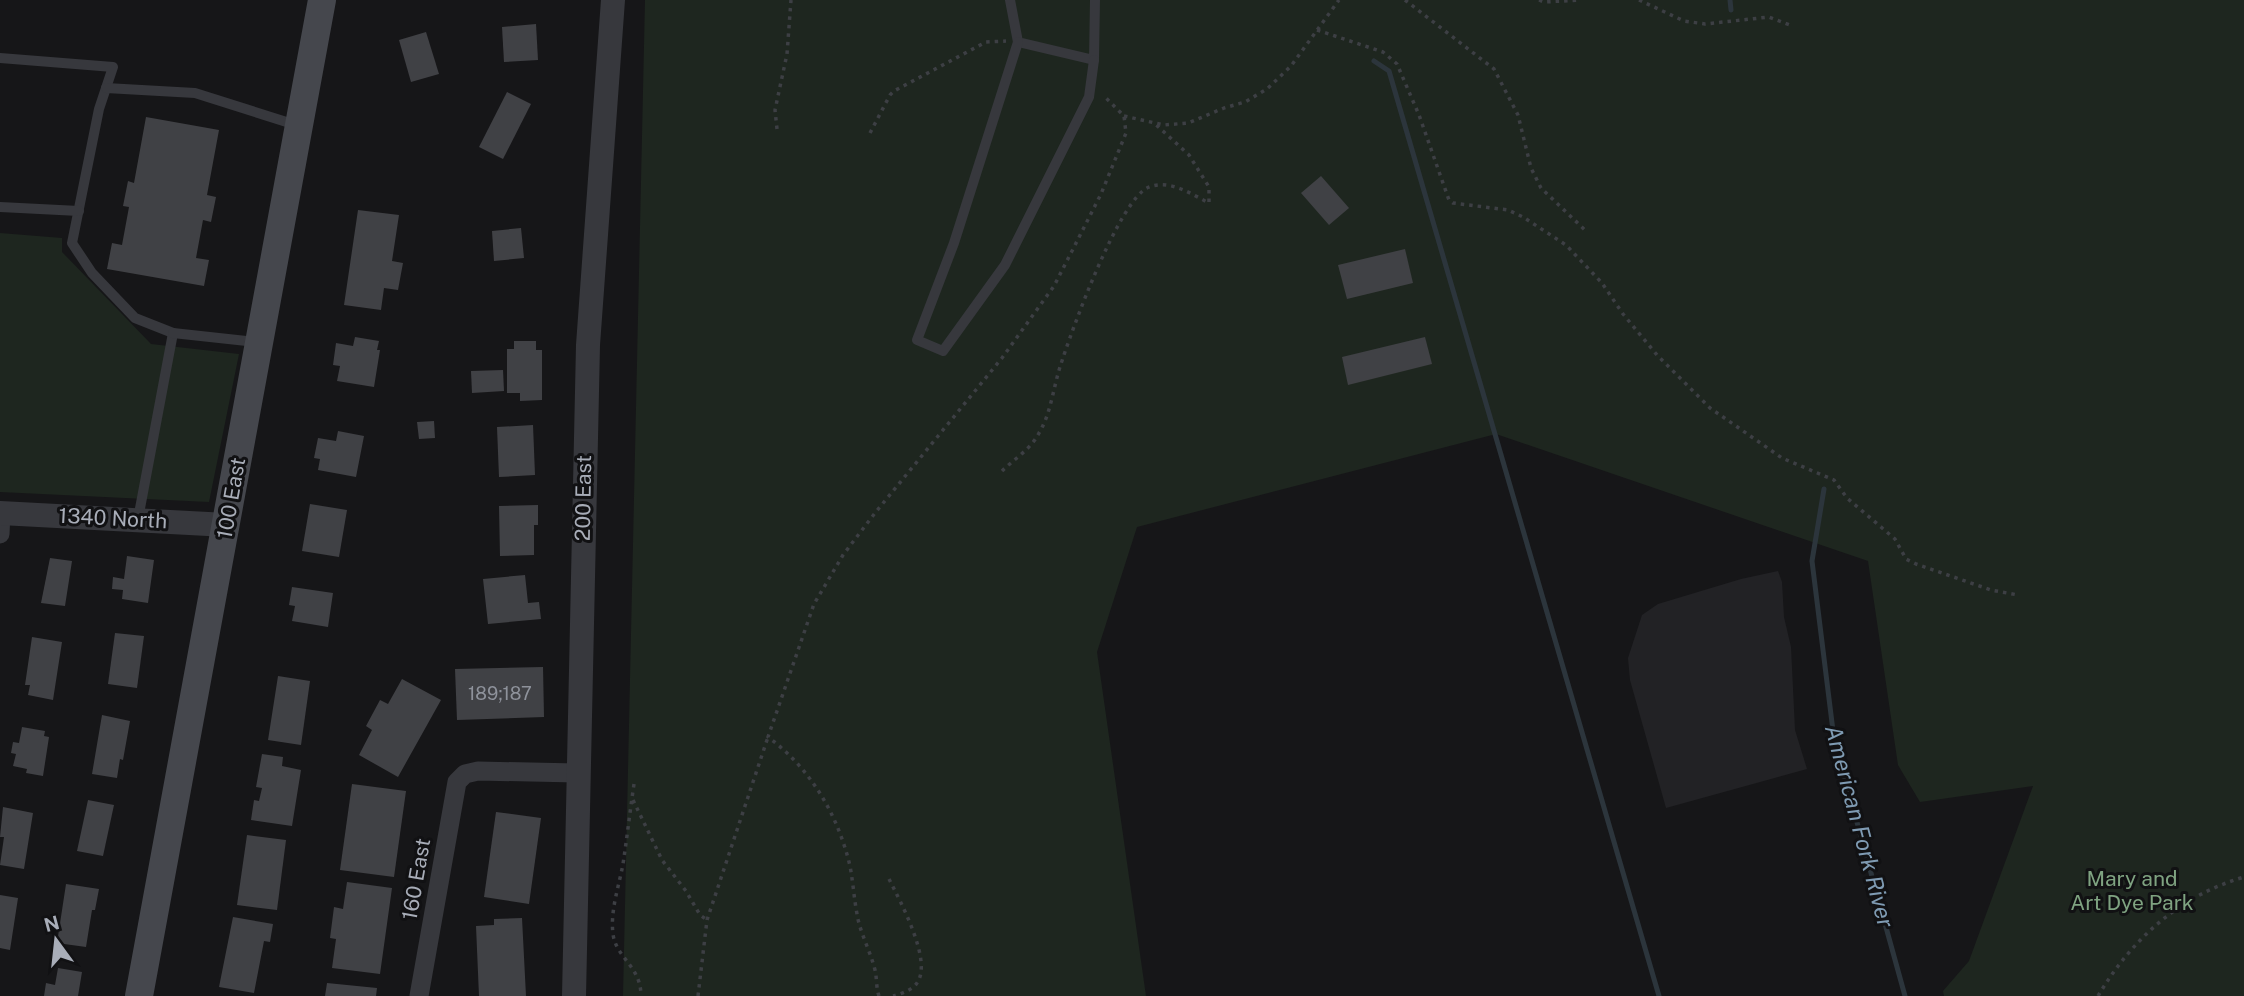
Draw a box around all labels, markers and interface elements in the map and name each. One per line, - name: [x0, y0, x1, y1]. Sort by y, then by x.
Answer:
- street label: 100 East: [212, 455, 250, 541]
- street label: 200 East: [570, 455, 596, 541]
- street label: 1340 North: [58, 503, 168, 533]
- house number: 189;187: [468, 683, 532, 704]
- water label: American Fork River: [1820, 722, 1900, 931]
- street label: 160 East: [397, 836, 435, 922]
- park label: Mary and Art Dye Park: [2070, 866, 2194, 915]
- north arrow: [21, 905, 91, 975]
- text: N: [42, 911, 62, 936]

